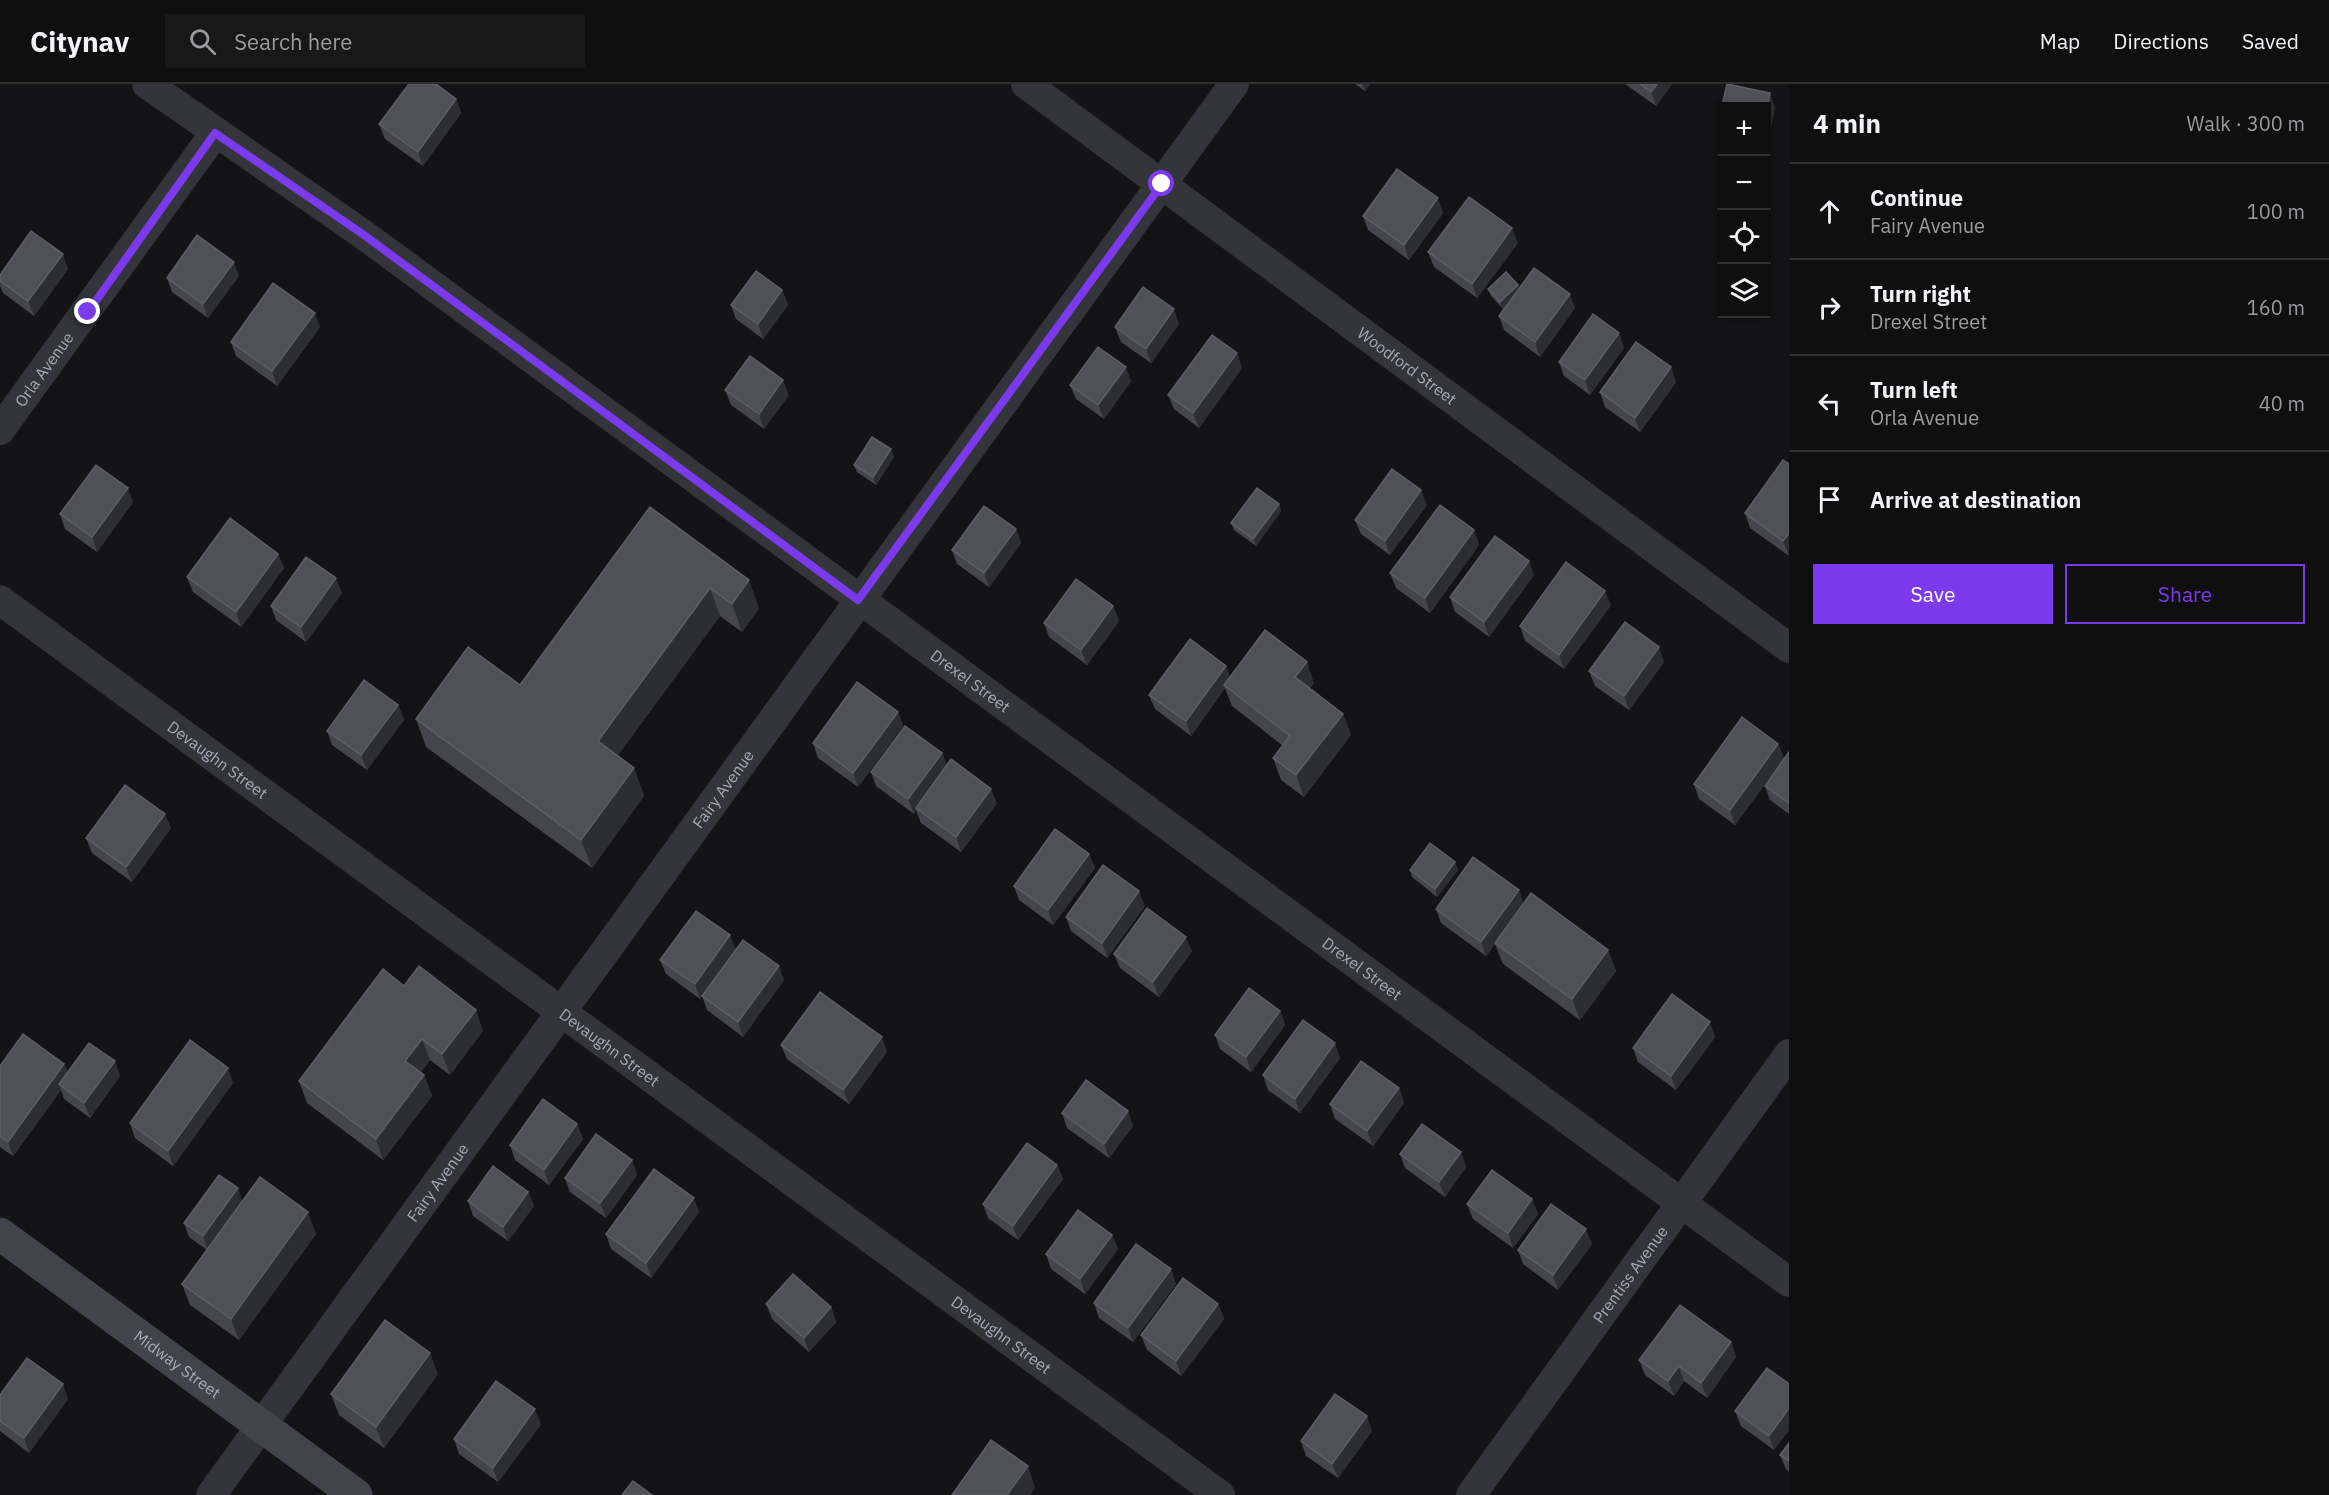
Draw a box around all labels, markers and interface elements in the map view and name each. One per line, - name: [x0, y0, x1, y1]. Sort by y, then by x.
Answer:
- search box: [165, 14, 585, 68]
- text: Citynav: [30, 23, 129, 60]
- icon: search: [186, 25, 219, 58]
- text: Search here: [234, 27, 352, 56]
- text: Map: [2040, 27, 2080, 55]
- text: Directions: [2113, 27, 2209, 55]
- text: Saved: [2242, 27, 2299, 55]
- map controls: [1717, 102, 1771, 318]
- button: +: [1717, 102, 1771, 156]
- text: 4 min: [1813, 106, 1881, 140]
- text: Walk · 300 m: [2187, 110, 2305, 137]
- button: −: [1717, 156, 1771, 210]
- route start: [1148, 170, 1174, 196]
- text: Continue: [1870, 183, 1963, 212]
- icon: ahead: [1813, 195, 1846, 228]
- text: 100 m: [2247, 198, 2305, 225]
- button: locate: [1717, 210, 1771, 264]
- text: Fairy Avenue: [1870, 212, 1985, 239]
- button: layers: [1717, 264, 1771, 318]
- text: Turn right: [1870, 279, 1971, 308]
- icon: right: [1813, 291, 1846, 324]
- text: 160 m: [2247, 294, 2305, 321]
- route end: [74, 298, 100, 324]
- text: Drexel Street: [1870, 308, 1987, 335]
- street label: Woodford Street: [1354, 323, 1461, 409]
- street label: Orla Avenue: [10, 328, 78, 410]
- text: Turn left: [1870, 375, 1958, 404]
- icon: left: [1813, 387, 1846, 420]
- text: 40 m: [2259, 390, 2305, 417]
- text: Orla Avenue: [1870, 404, 1979, 431]
- icon: arrive: [1813, 483, 1846, 516]
- text: Arrive at destination: [1870, 485, 2081, 514]
- button: Save: [1813, 564, 2053, 624]
- button: Share: [2065, 564, 2305, 624]
- street label: Drexel Street: [927, 645, 1014, 717]
- street label: Devaughn Street: [164, 716, 272, 803]
- street label: Fairy Avenue: [688, 746, 758, 832]
- street label: Drexel Street: [1318, 933, 1406, 1004]
- street label: Devaughn Street: [556, 1004, 664, 1090]
- street label: Fairy Avenue: [402, 1139, 473, 1226]
- street label: Prentiss Avenue: [1588, 1221, 1672, 1327]
- street label: Devaughn Street: [947, 1291, 1055, 1378]
- street label: Midway Street: [130, 1326, 225, 1402]

